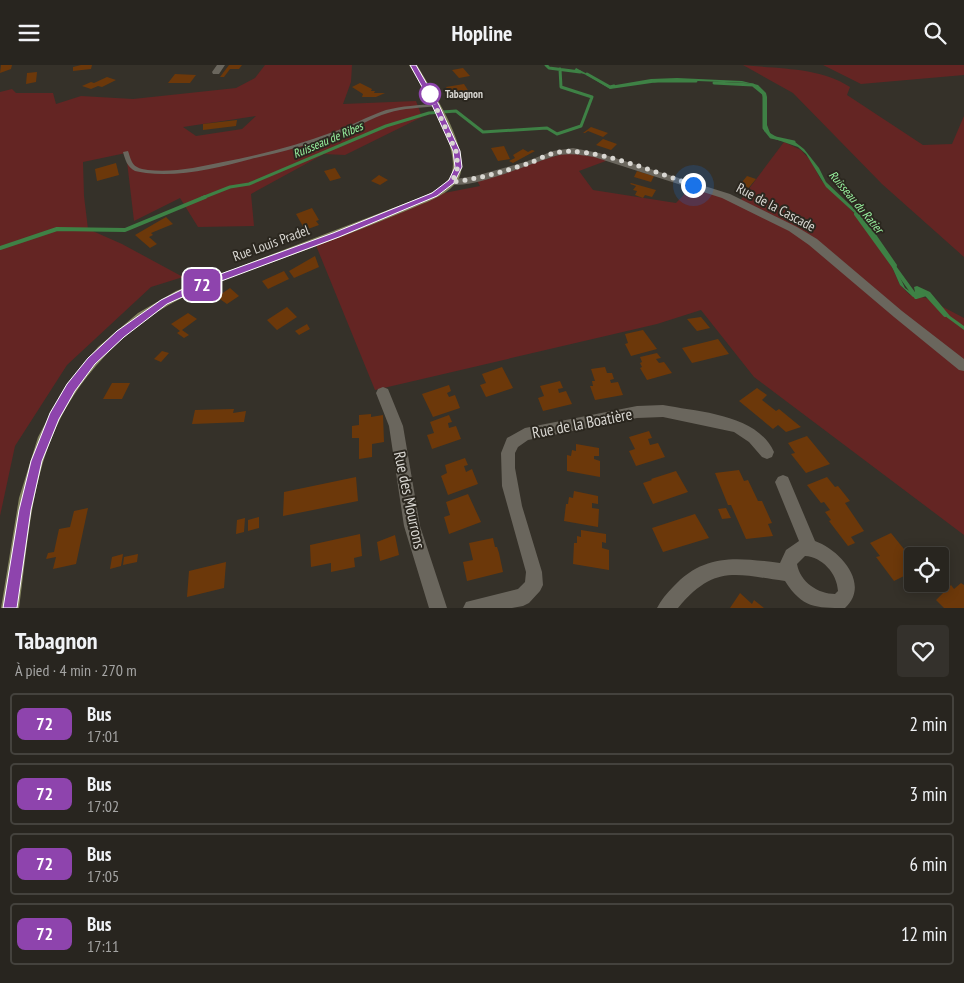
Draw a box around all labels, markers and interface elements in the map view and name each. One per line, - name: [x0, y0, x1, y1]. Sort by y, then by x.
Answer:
- icon: menu: [15, 19, 43, 47]
- text: Hopline: [452, 19, 512, 47]
- icon: search: [921, 19, 949, 47]
- marker: Tabagnon: [419, 83, 441, 105]
- place label: Tabagnon: [445, 87, 483, 101]
- water label: Ruisseau de Ribes: [291, 117, 367, 161]
- water label: Ruisseau du Ratier: [826, 167, 888, 237]
- your location: [681, 173, 706, 198]
- street label: Rue de la Cascade: [733, 179, 819, 236]
- street label: Rue Louis Pradel: [230, 221, 312, 265]
- line badge: 72: [180, 269, 224, 301]
- text: 72: [193, 273, 211, 296]
- street label: Rue de la Boatière: [530, 404, 634, 442]
- street label: Rue des Mourrons: [390, 449, 430, 551]
- map controls: [904, 547, 949, 592]
- button: locate: [904, 547, 949, 592]
- text: Tabagnon: [15, 625, 98, 656]
- button: heart: [897, 625, 949, 677]
- text: À pied · 4 min · 270 m: [15, 660, 137, 680]
- text: Bus: [87, 702, 111, 726]
- text: 72: [36, 712, 53, 735]
- text: 2 min: [910, 712, 947, 736]
- text: 17:01: [87, 726, 119, 746]
- text: Bus: [87, 772, 111, 796]
- text: 72: [36, 782, 53, 805]
- text: 3 min: [910, 782, 947, 806]
- text: 17:02: [87, 796, 119, 816]
- text: Bus: [87, 842, 111, 866]
- text: 72: [36, 852, 53, 875]
- text: 6 min: [910, 852, 947, 876]
- text: 17:05: [87, 866, 119, 886]
- text: Bus: [87, 912, 111, 936]
- text: 72: [36, 922, 53, 945]
- text: 12 min: [901, 922, 947, 946]
- text: 17:11: [87, 936, 119, 956]

